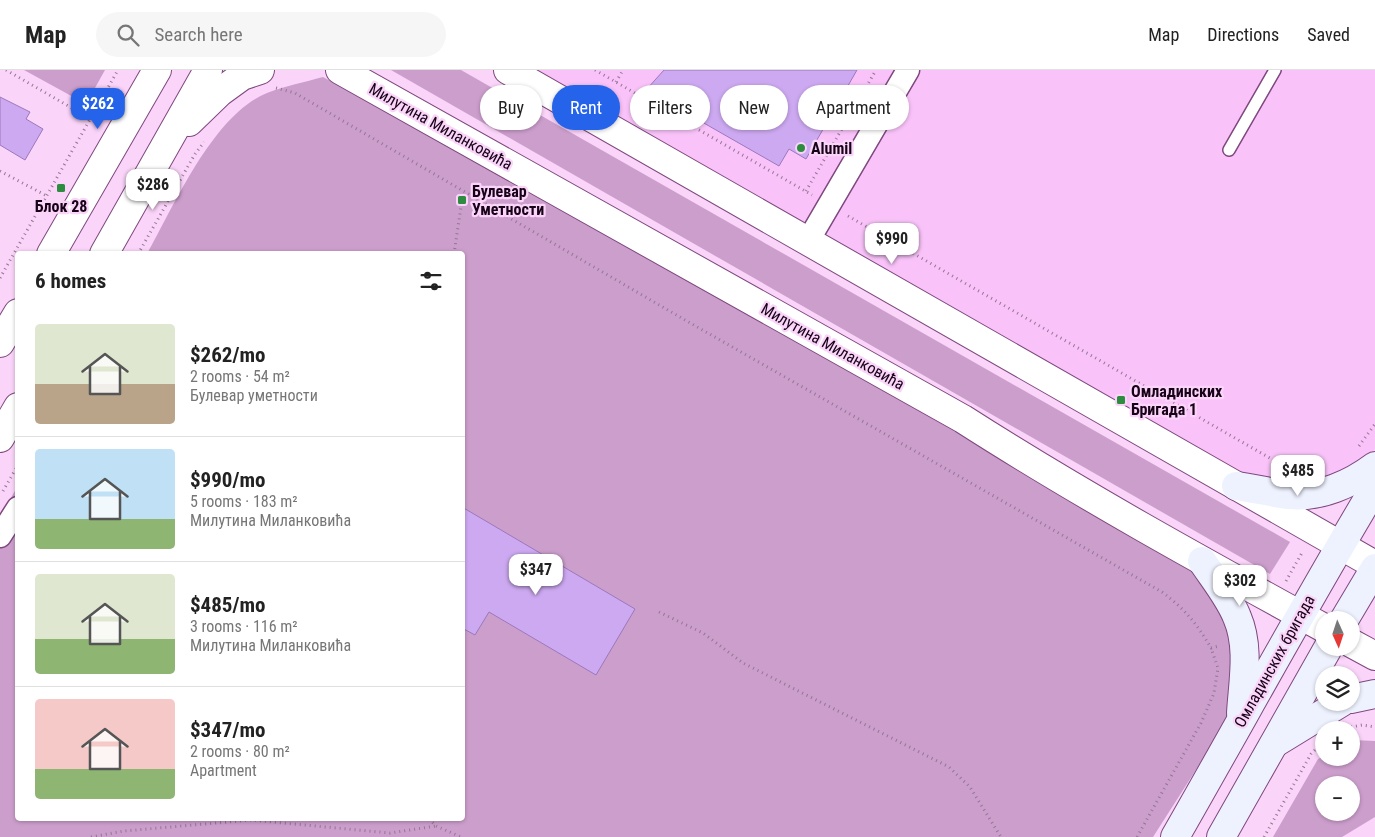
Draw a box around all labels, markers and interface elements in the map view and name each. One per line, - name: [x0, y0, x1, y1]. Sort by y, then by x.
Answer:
- search box: [96, 12, 446, 57]
- text: Map: [25, 21, 66, 49]
- icon: search: [114, 21, 142, 49]
- text: Search here: [154, 23, 243, 46]
- text: Map: [1148, 24, 1179, 45]
- text: Directions: [1207, 24, 1279, 45]
- text: Saved: [1307, 24, 1350, 45]
- street label: Милутина Миланковића: [366, 79, 516, 174]
- chip: Buy: [480, 85, 542, 130]
- chip: Rent: [552, 85, 620, 130]
- chip: Filters: [630, 85, 710, 130]
- chip: New: [720, 85, 788, 130]
- chip: Apartment: [798, 85, 909, 130]
- pin: $262: [68, 88, 128, 130]
- text: $262: [82, 94, 114, 113]
- place label: Alumil: [811, 139, 852, 158]
- marker: Alumil: [795, 142, 807, 154]
- pin: $286: [123, 168, 183, 211]
- text: $286: [137, 175, 169, 194]
- marker: Блок 28: [55, 182, 67, 194]
- place label: Булевар Уметности: [472, 182, 544, 219]
- marker: Булевар Уметности: [456, 194, 468, 206]
- place label: Блок 28: [35, 197, 87, 216]
- pin: $990: [862, 222, 922, 265]
- text: $990: [876, 229, 908, 248]
- icon: filters: [417, 267, 445, 295]
- text: 6 homes: [35, 269, 106, 293]
- street label: Милутина Миланковића: [758, 299, 908, 394]
- text: $262/mo: [190, 343, 265, 367]
- icon: home: [75, 344, 135, 404]
- text: 2 rooms · 54 m²: [190, 367, 290, 386]
- place label: Омладинских Бригада 1: [1131, 382, 1223, 419]
- text: Булевар уметности: [190, 386, 318, 405]
- marker: Омладинских Бригада 1: [1115, 394, 1127, 406]
- pin: $485: [1268, 454, 1328, 497]
- text: $485: [1282, 461, 1314, 480]
- text: $990/mo: [190, 468, 265, 492]
- icon: home: [75, 469, 135, 529]
- text: 5 rooms · 183 m²: [190, 492, 298, 511]
- text: Милутина Миланковића: [190, 511, 351, 530]
- pin: $347: [506, 554, 566, 596]
- text: $347: [520, 560, 552, 579]
- pin: $302: [1210, 564, 1270, 607]
- text: $302: [1224, 571, 1256, 590]
- street label: Омладинских бригада: [1230, 592, 1319, 731]
- text: $485/mo: [190, 593, 265, 617]
- icon: home: [75, 594, 135, 654]
- north arrow: [1315, 611, 1360, 656]
- map controls: [1315, 611, 1360, 821]
- text: 3 rooms · 116 m²: [190, 617, 298, 636]
- text: Милутина Миланковића: [190, 636, 351, 655]
- button: layers: [1315, 666, 1360, 711]
- text: $347/mo: [190, 718, 265, 742]
- icon: home: [75, 719, 135, 779]
- button: +: [1315, 721, 1360, 766]
- text: 2 rooms · 80 m²: [190, 742, 290, 761]
- text: Apartment: [190, 761, 257, 780]
- button: −: [1315, 776, 1360, 821]

